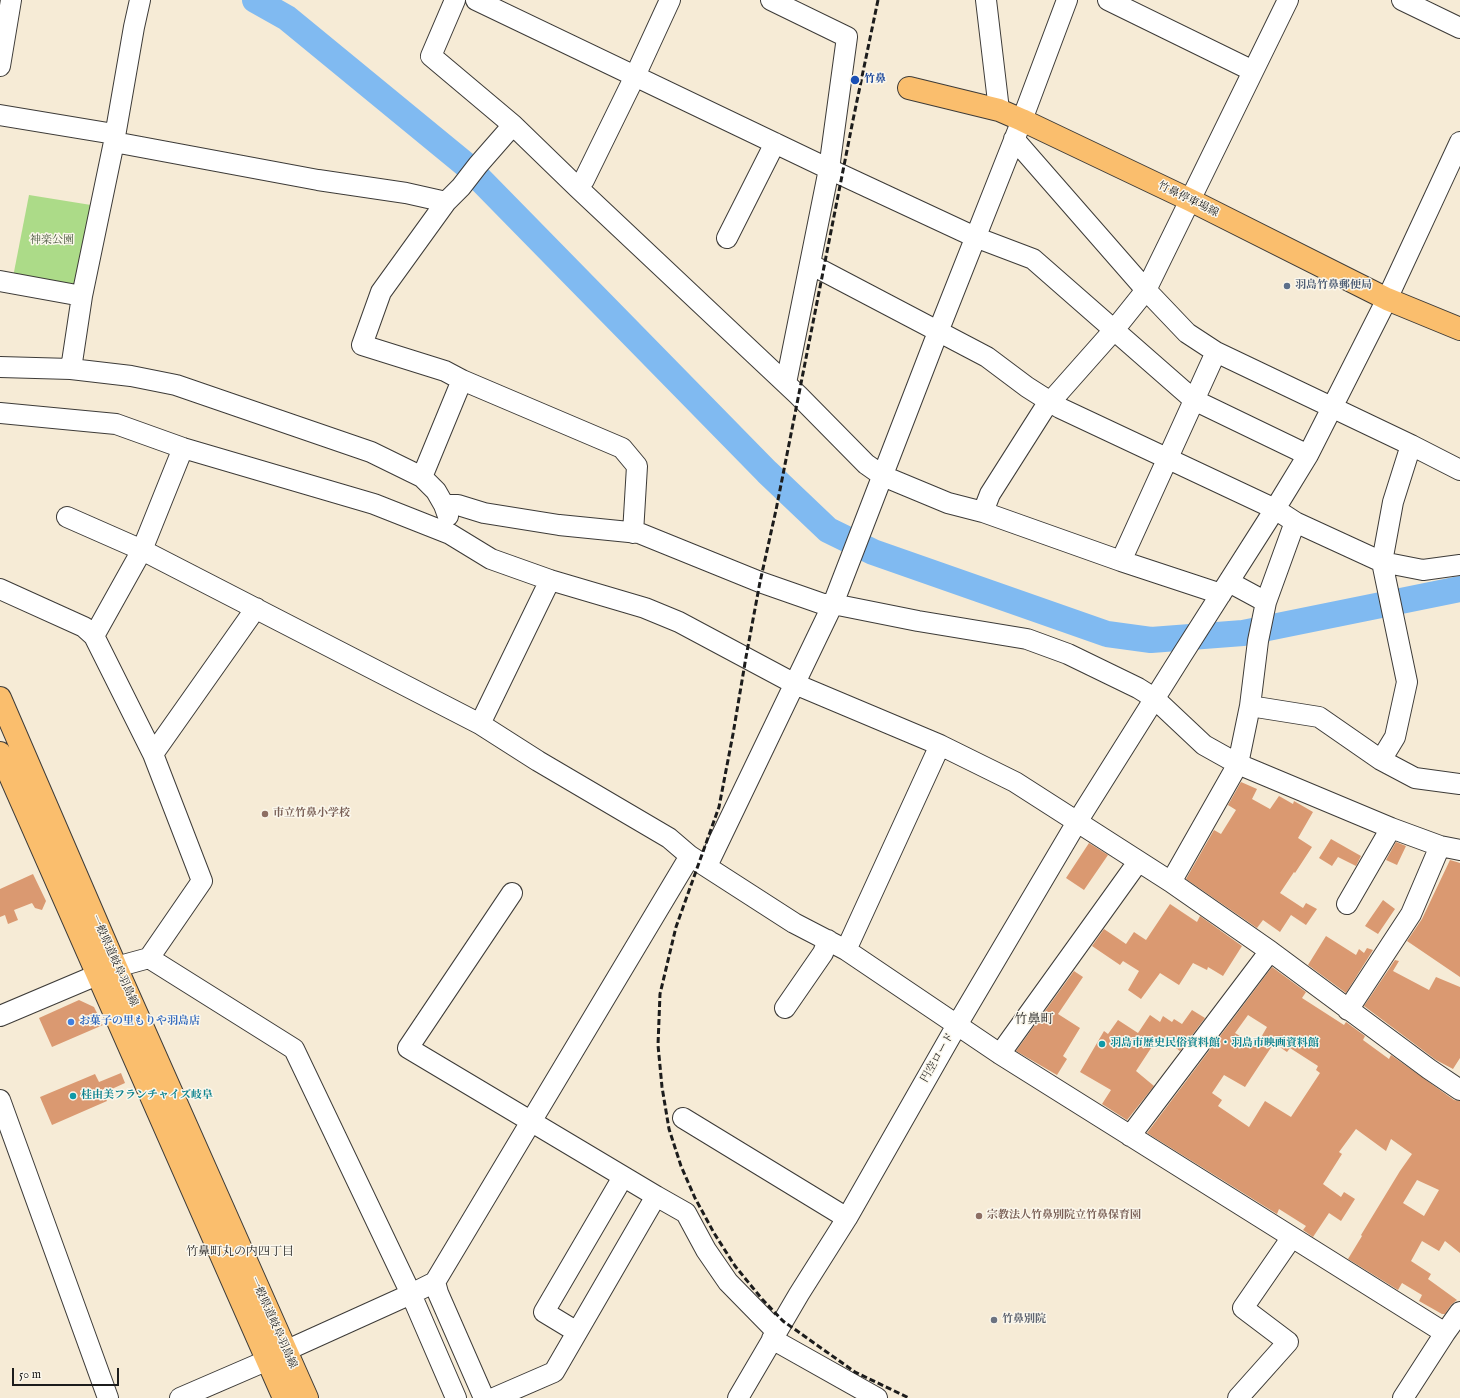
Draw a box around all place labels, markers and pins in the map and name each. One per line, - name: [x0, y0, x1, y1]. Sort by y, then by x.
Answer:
- place label: 竹鼻: [864, 73, 886, 87]
- marker: 竹鼻: [849, 74, 861, 86]
- place label: 羽島竹鼻郵便局: [1295, 279, 1372, 293]
- marker: 羽島竹鼻郵便局: [1282, 281, 1292, 291]
- place label: 市立竹鼻小学校: [273, 807, 350, 821]
- marker: 市立竹鼻小学校: [260, 809, 270, 819]
- place label: お菓子の里もりや羽島店: [79, 1015, 200, 1029]
- marker: お菓子の里もりや羽島店: [66, 1017, 76, 1027]
- place label: 羽島市歴史民俗資料館・羽島市映画資料館: [1110, 1037, 1319, 1051]
- marker: 羽島市歴史民俗資料館・羽島市映画資料館: [1097, 1039, 1107, 1049]
- place label: 桂由美フランチャイズ岐阜: [81, 1089, 213, 1103]
- marker: 桂由美フランチャイズ岐阜: [68, 1091, 78, 1101]
- place label: 宗教法人竹鼻別院立竹鼻保育園: [987, 1209, 1141, 1223]
- marker: 宗教法人竹鼻別院立竹鼻保育園: [974, 1211, 984, 1221]
- place label: 竹鼻別院: [1002, 1313, 1046, 1327]
- marker: 竹鼻別院: [989, 1315, 999, 1325]

